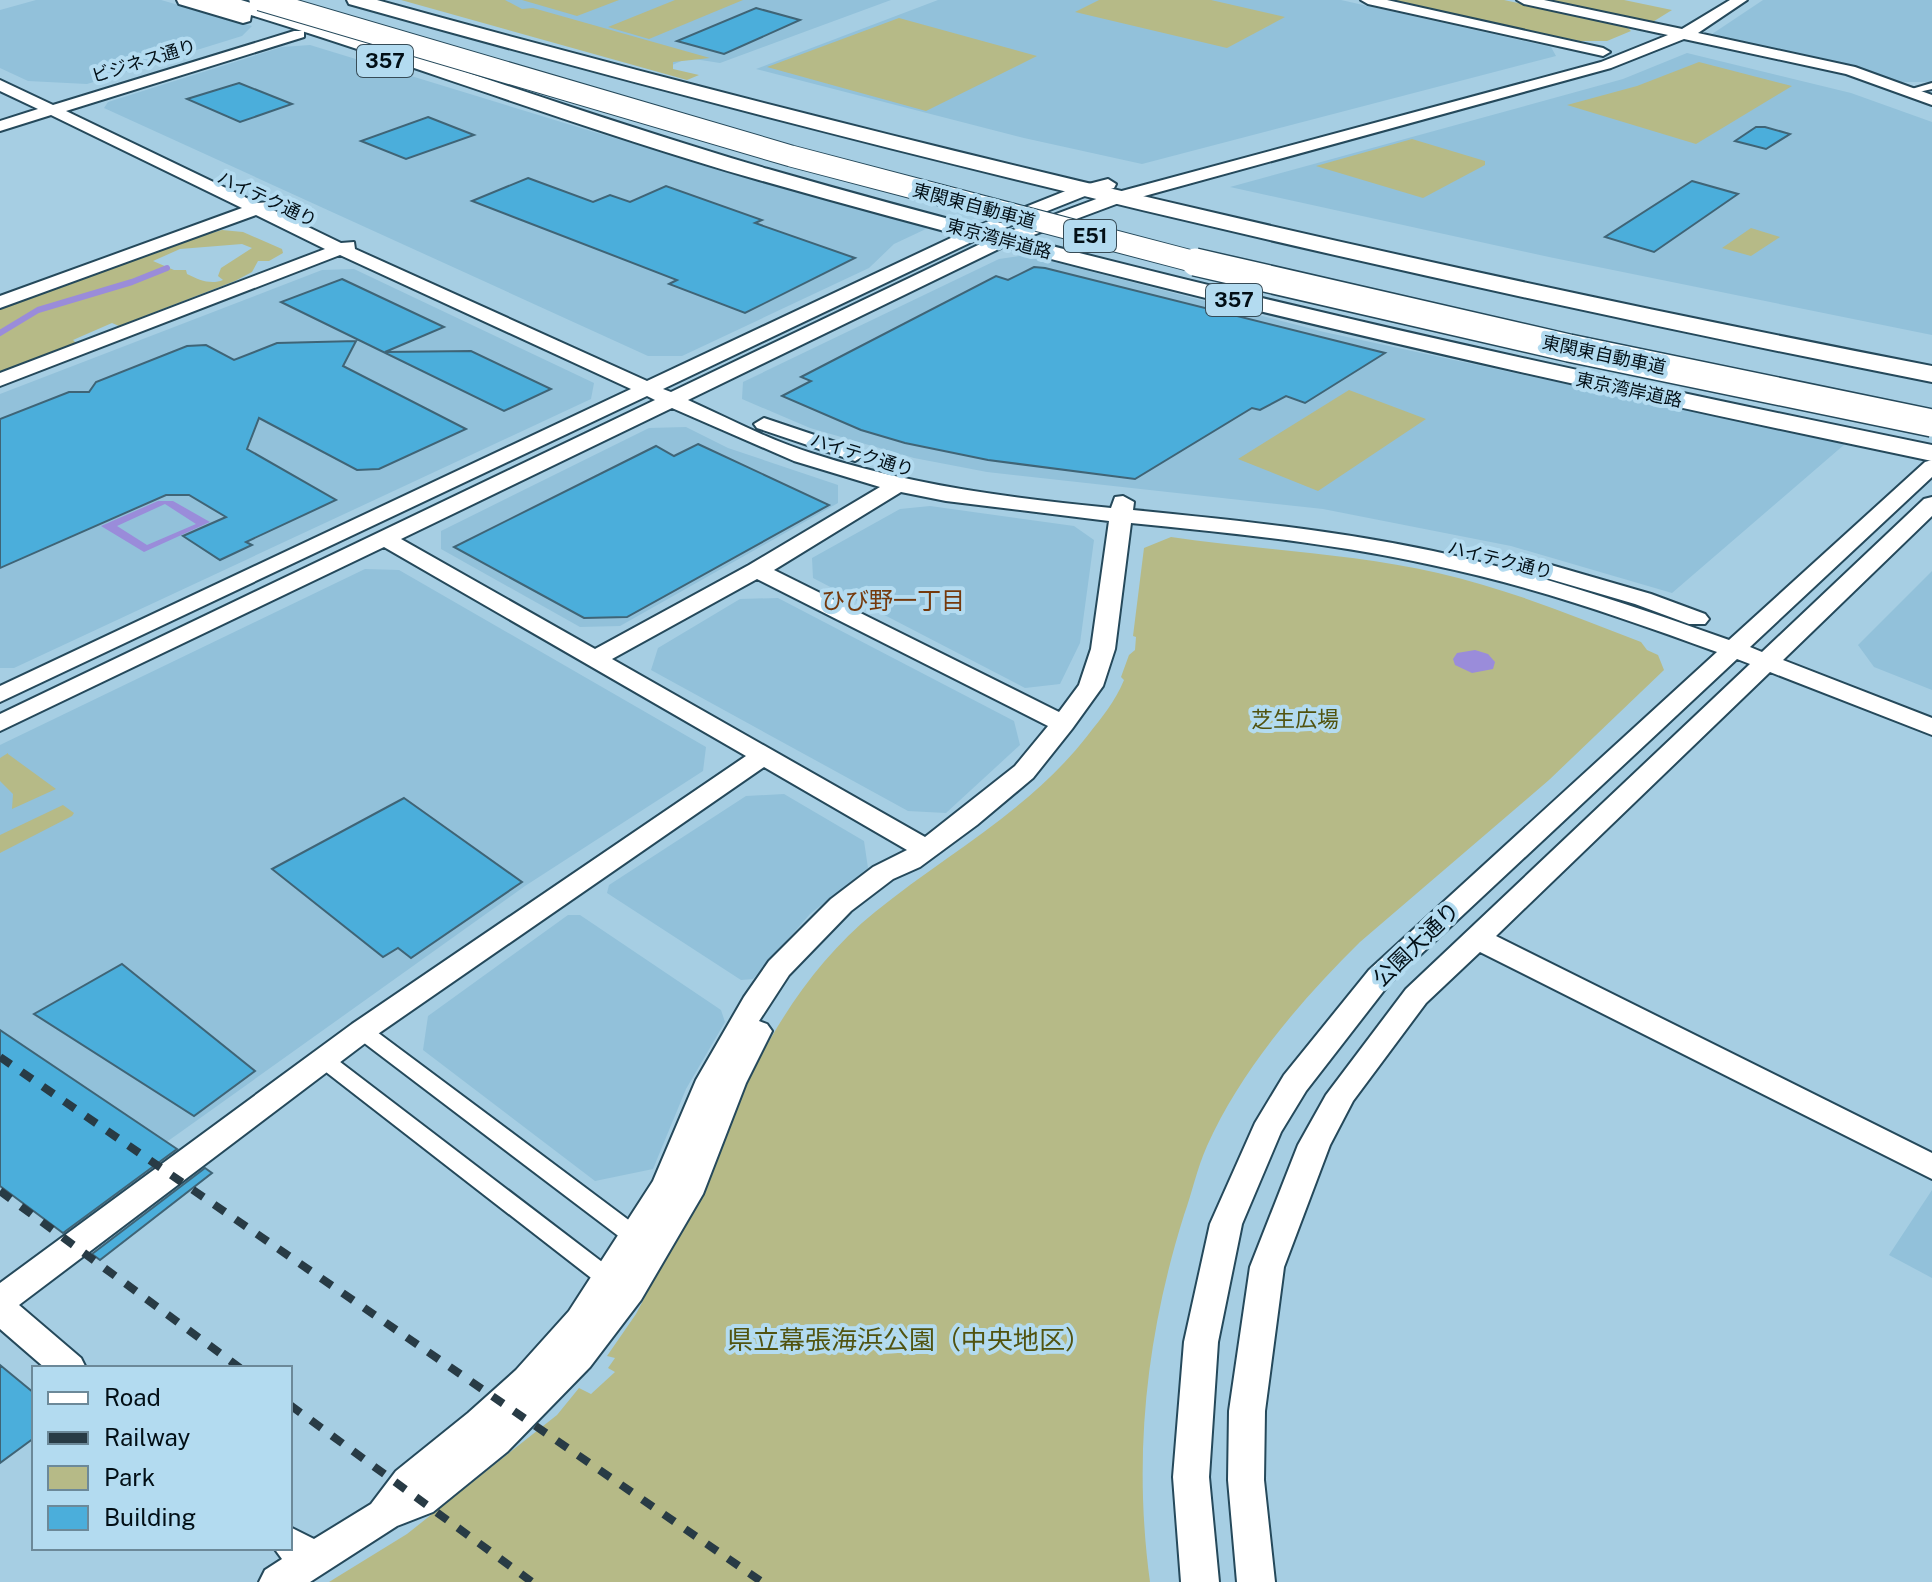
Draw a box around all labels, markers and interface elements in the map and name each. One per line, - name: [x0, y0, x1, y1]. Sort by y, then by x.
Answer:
- street label: ビジネス通り: [89, 35, 199, 86]
- road number: 357: [357, 45, 413, 77]
- street label: ハイテク通り: [214, 166, 320, 231]
- street label: 東関東自動車道: [911, 179, 1038, 232]
- street label: 東京湾岸道路: [944, 214, 1054, 263]
- road number: E51: [1064, 220, 1116, 252]
- road number: 357: [1206, 284, 1262, 316]
- street label: 東関東自動車道: [1540, 331, 1668, 378]
- street label: 東京湾岸道路: [1574, 368, 1684, 411]
- street label: ハイテク通り: [808, 429, 917, 480]
- street label: ハイテク通り: [1446, 536, 1555, 583]
- district label: ひび野一丁目: [821, 586, 965, 614]
- park label: 芝生広場: [1251, 706, 1339, 732]
- street label: 公園大通り: [1367, 896, 1465, 992]
- park label: 県立幕張海浜公園（中央地区）: [727, 1324, 1091, 1355]
- legend: [32, 1366, 292, 1550]
- text: Road: [104, 1383, 161, 1411]
- text: Railway: [104, 1423, 190, 1451]
- text: Park: [104, 1463, 155, 1491]
- text: Building: [104, 1503, 196, 1531]

